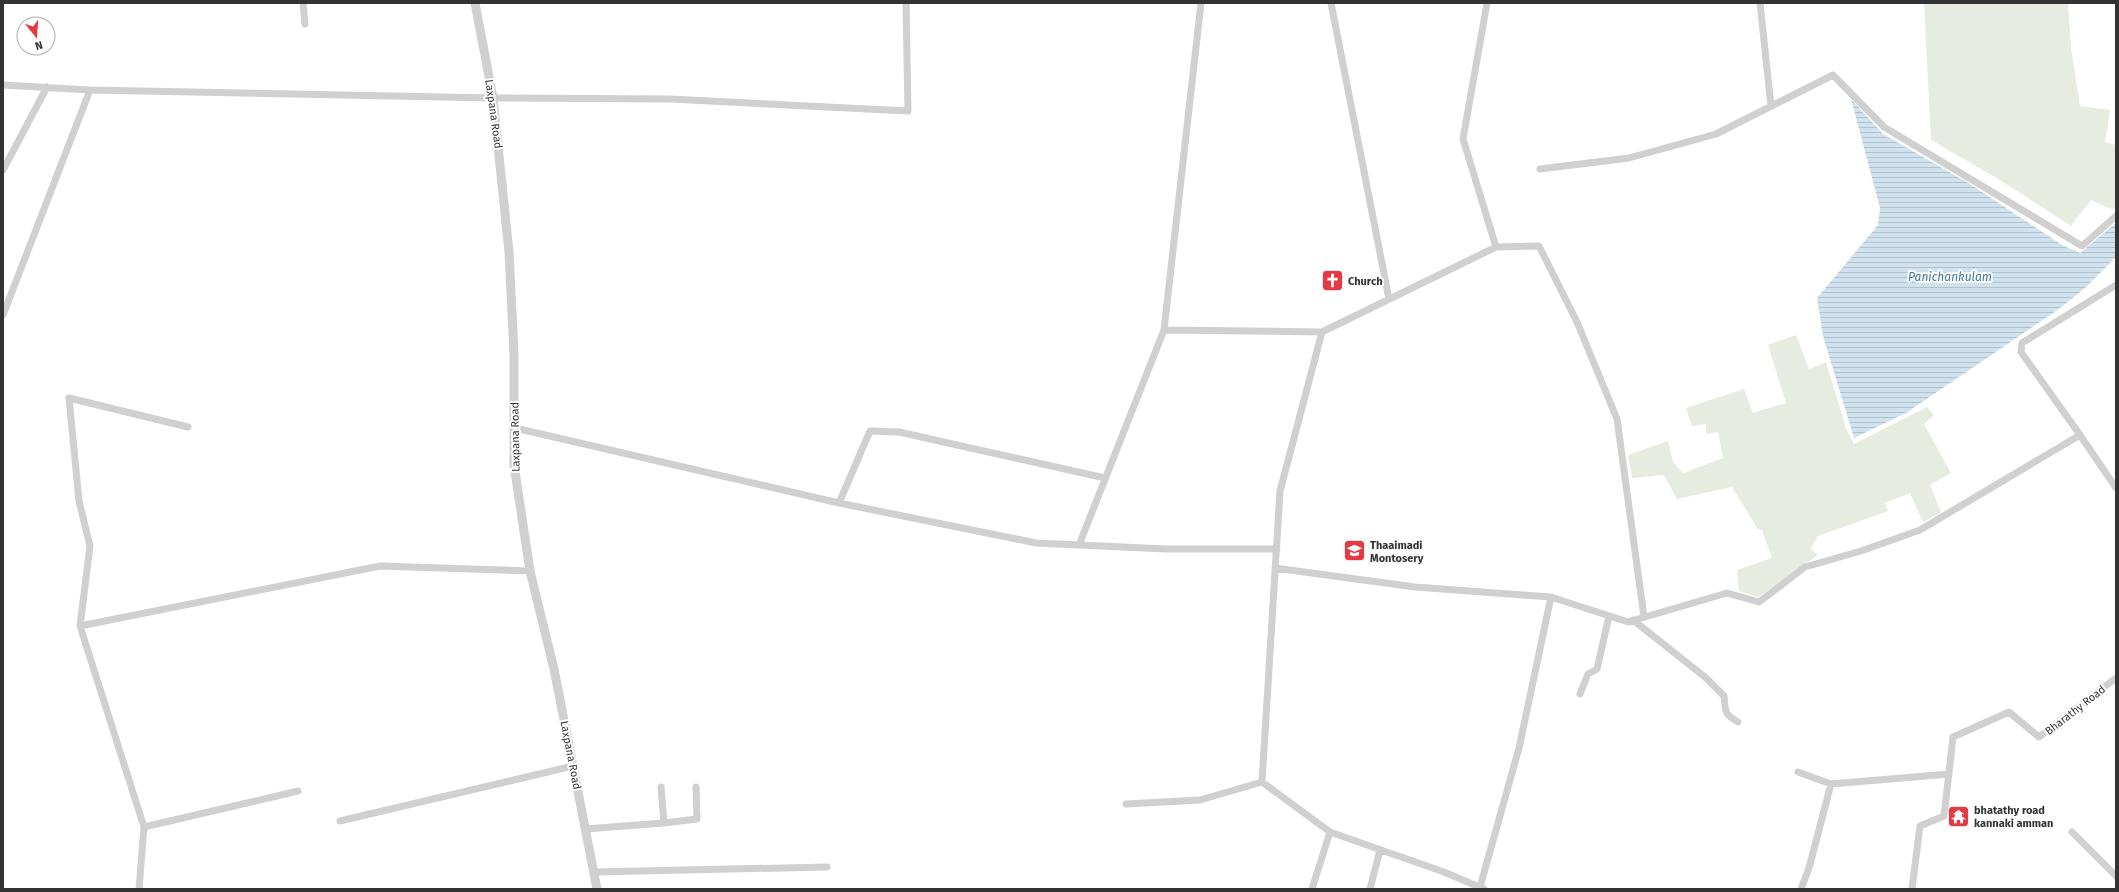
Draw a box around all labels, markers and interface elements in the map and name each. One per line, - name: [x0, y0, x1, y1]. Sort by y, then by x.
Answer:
- north arrow: [16, 16, 56, 56]
- text: N: [33, 38, 44, 52]
- street label: Laxpana Road: [482, 79, 505, 150]
- church icon: Church: [1319, 268, 1345, 294]
- water label: Panichankulam: [1908, 270, 1992, 284]
- place label: Church: [1348, 275, 1383, 288]
- street label: Laxpana Road: [508, 402, 523, 472]
- school or university icon: Thaaimadi Montosery: [1341, 538, 1367, 564]
- place label: Thaaimadi Montosery: [1370, 539, 1424, 565]
- street label: Bharathy Road: [2043, 683, 2108, 738]
- street label: Laxpana Road: [557, 720, 584, 791]
- temple icon: bhatathy road kannaki amman: [1945, 803, 1971, 829]
- place label: bhatathy road kannaki amman: [1974, 804, 2053, 830]

